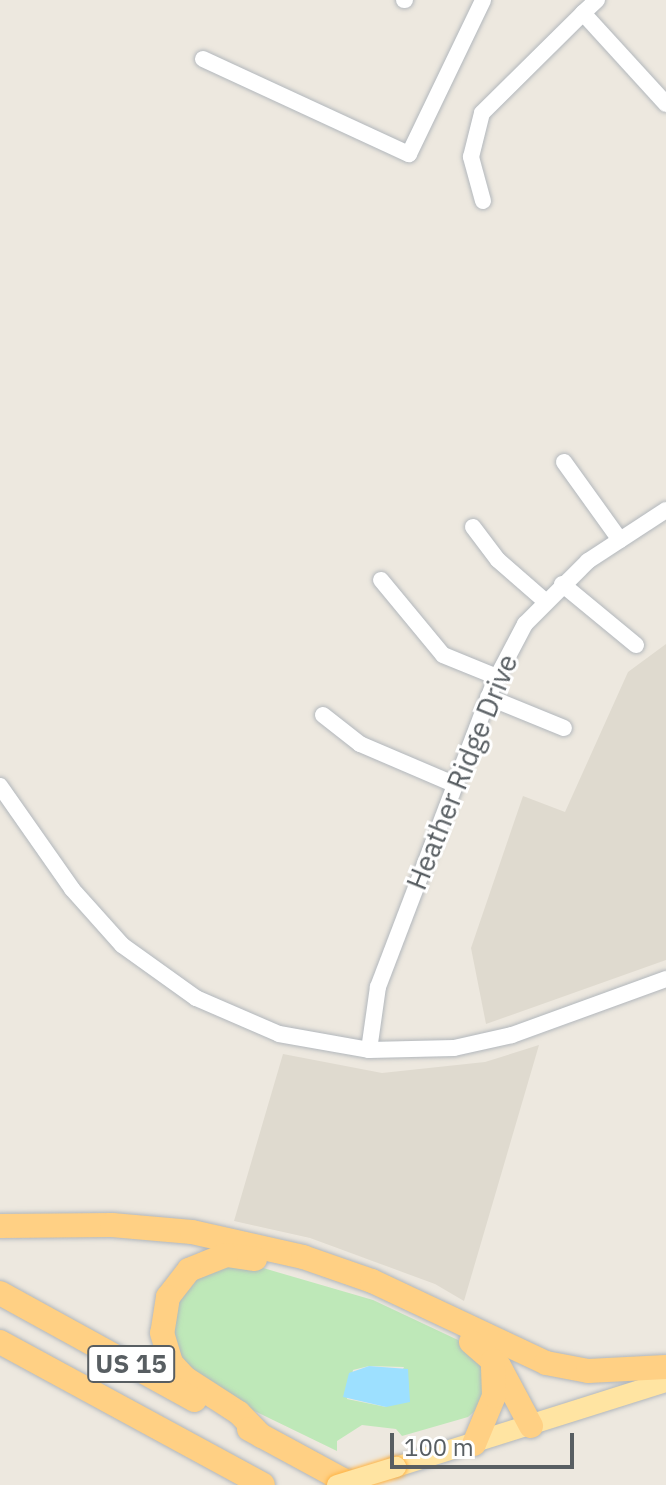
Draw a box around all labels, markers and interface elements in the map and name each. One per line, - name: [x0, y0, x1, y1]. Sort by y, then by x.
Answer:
- street label: Heather Ridge Drive: [399, 649, 525, 895]
- road number: US 15: [87, 1342, 175, 1386]
- scale bar: [394, 1417, 578, 1467]
- text: 100 m: [404, 1431, 474, 1463]

